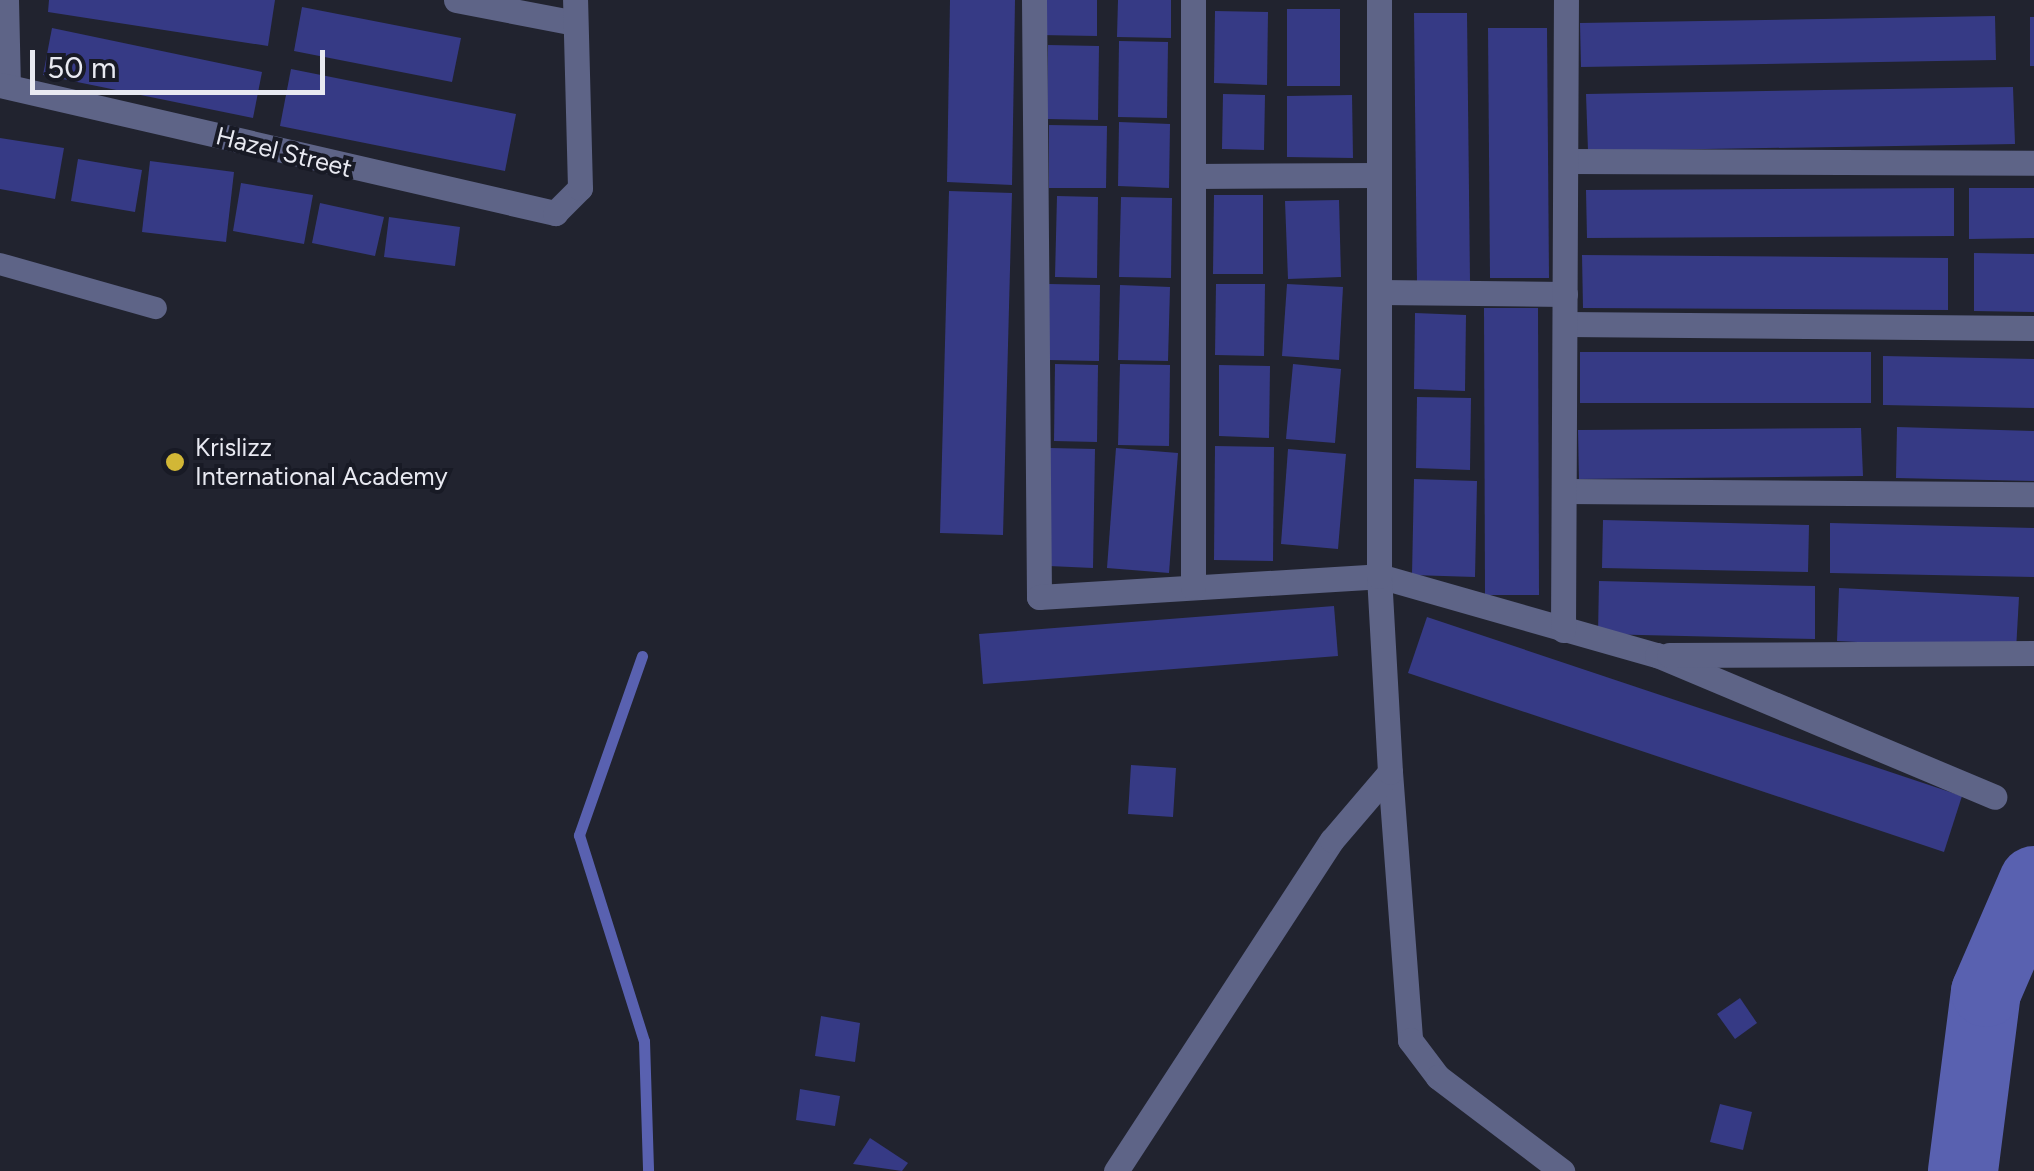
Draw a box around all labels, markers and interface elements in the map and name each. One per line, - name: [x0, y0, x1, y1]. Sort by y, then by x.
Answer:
- scale bar: [35, 30, 330, 92]
- text: 50 m: [47, 49, 116, 86]
- street label: Hazel Street: [213, 121, 355, 183]
- place label: Krislizz International Academy: [195, 433, 448, 492]
- marker: Krislizz International Academy: [164, 451, 186, 473]

